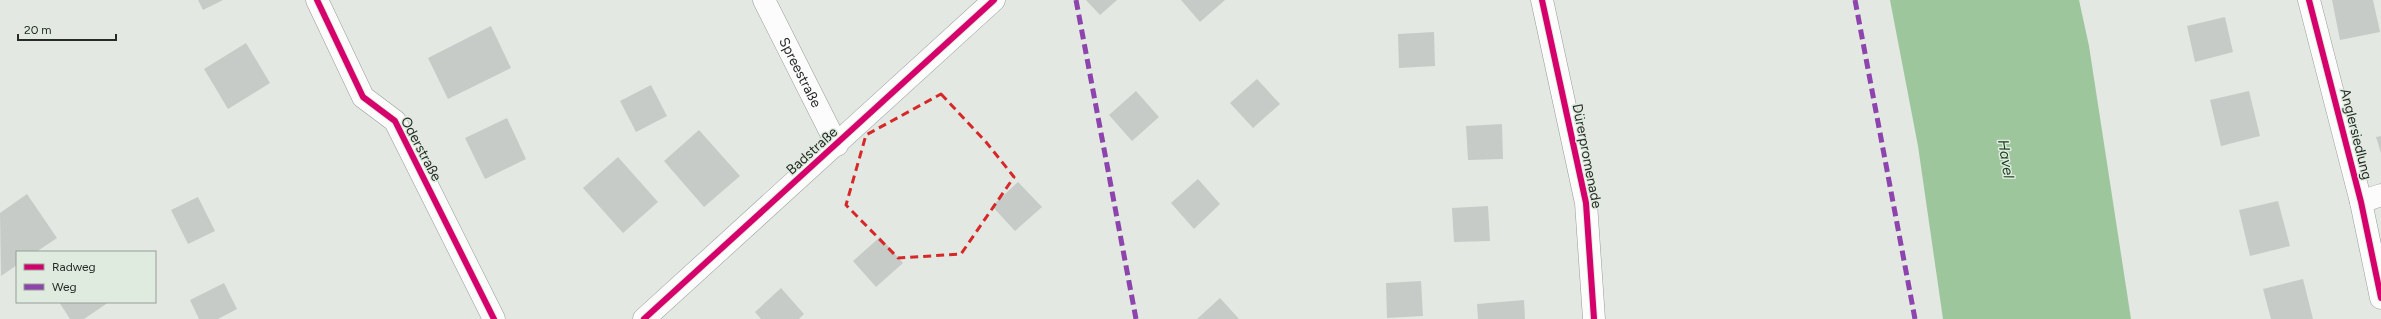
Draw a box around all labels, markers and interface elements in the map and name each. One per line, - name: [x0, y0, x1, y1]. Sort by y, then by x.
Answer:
- scale bar: [18, 16, 116, 42]
- text: 20 m: [24, 23, 52, 37]
- street label: Spreestraße: [776, 34, 825, 111]
- street label: Anglersiedlung: [2336, 87, 2376, 181]
- street label: Dürerpromenade: [1569, 102, 1606, 210]
- street label: Oderstraße: [397, 114, 445, 185]
- street label: Badstraße: [783, 123, 841, 178]
- water label: Havel: [1994, 138, 2018, 180]
- legend: [16, 251, 156, 303]
- text: Radweg: [52, 260, 96, 274]
- text: Weg: [52, 280, 77, 294]

